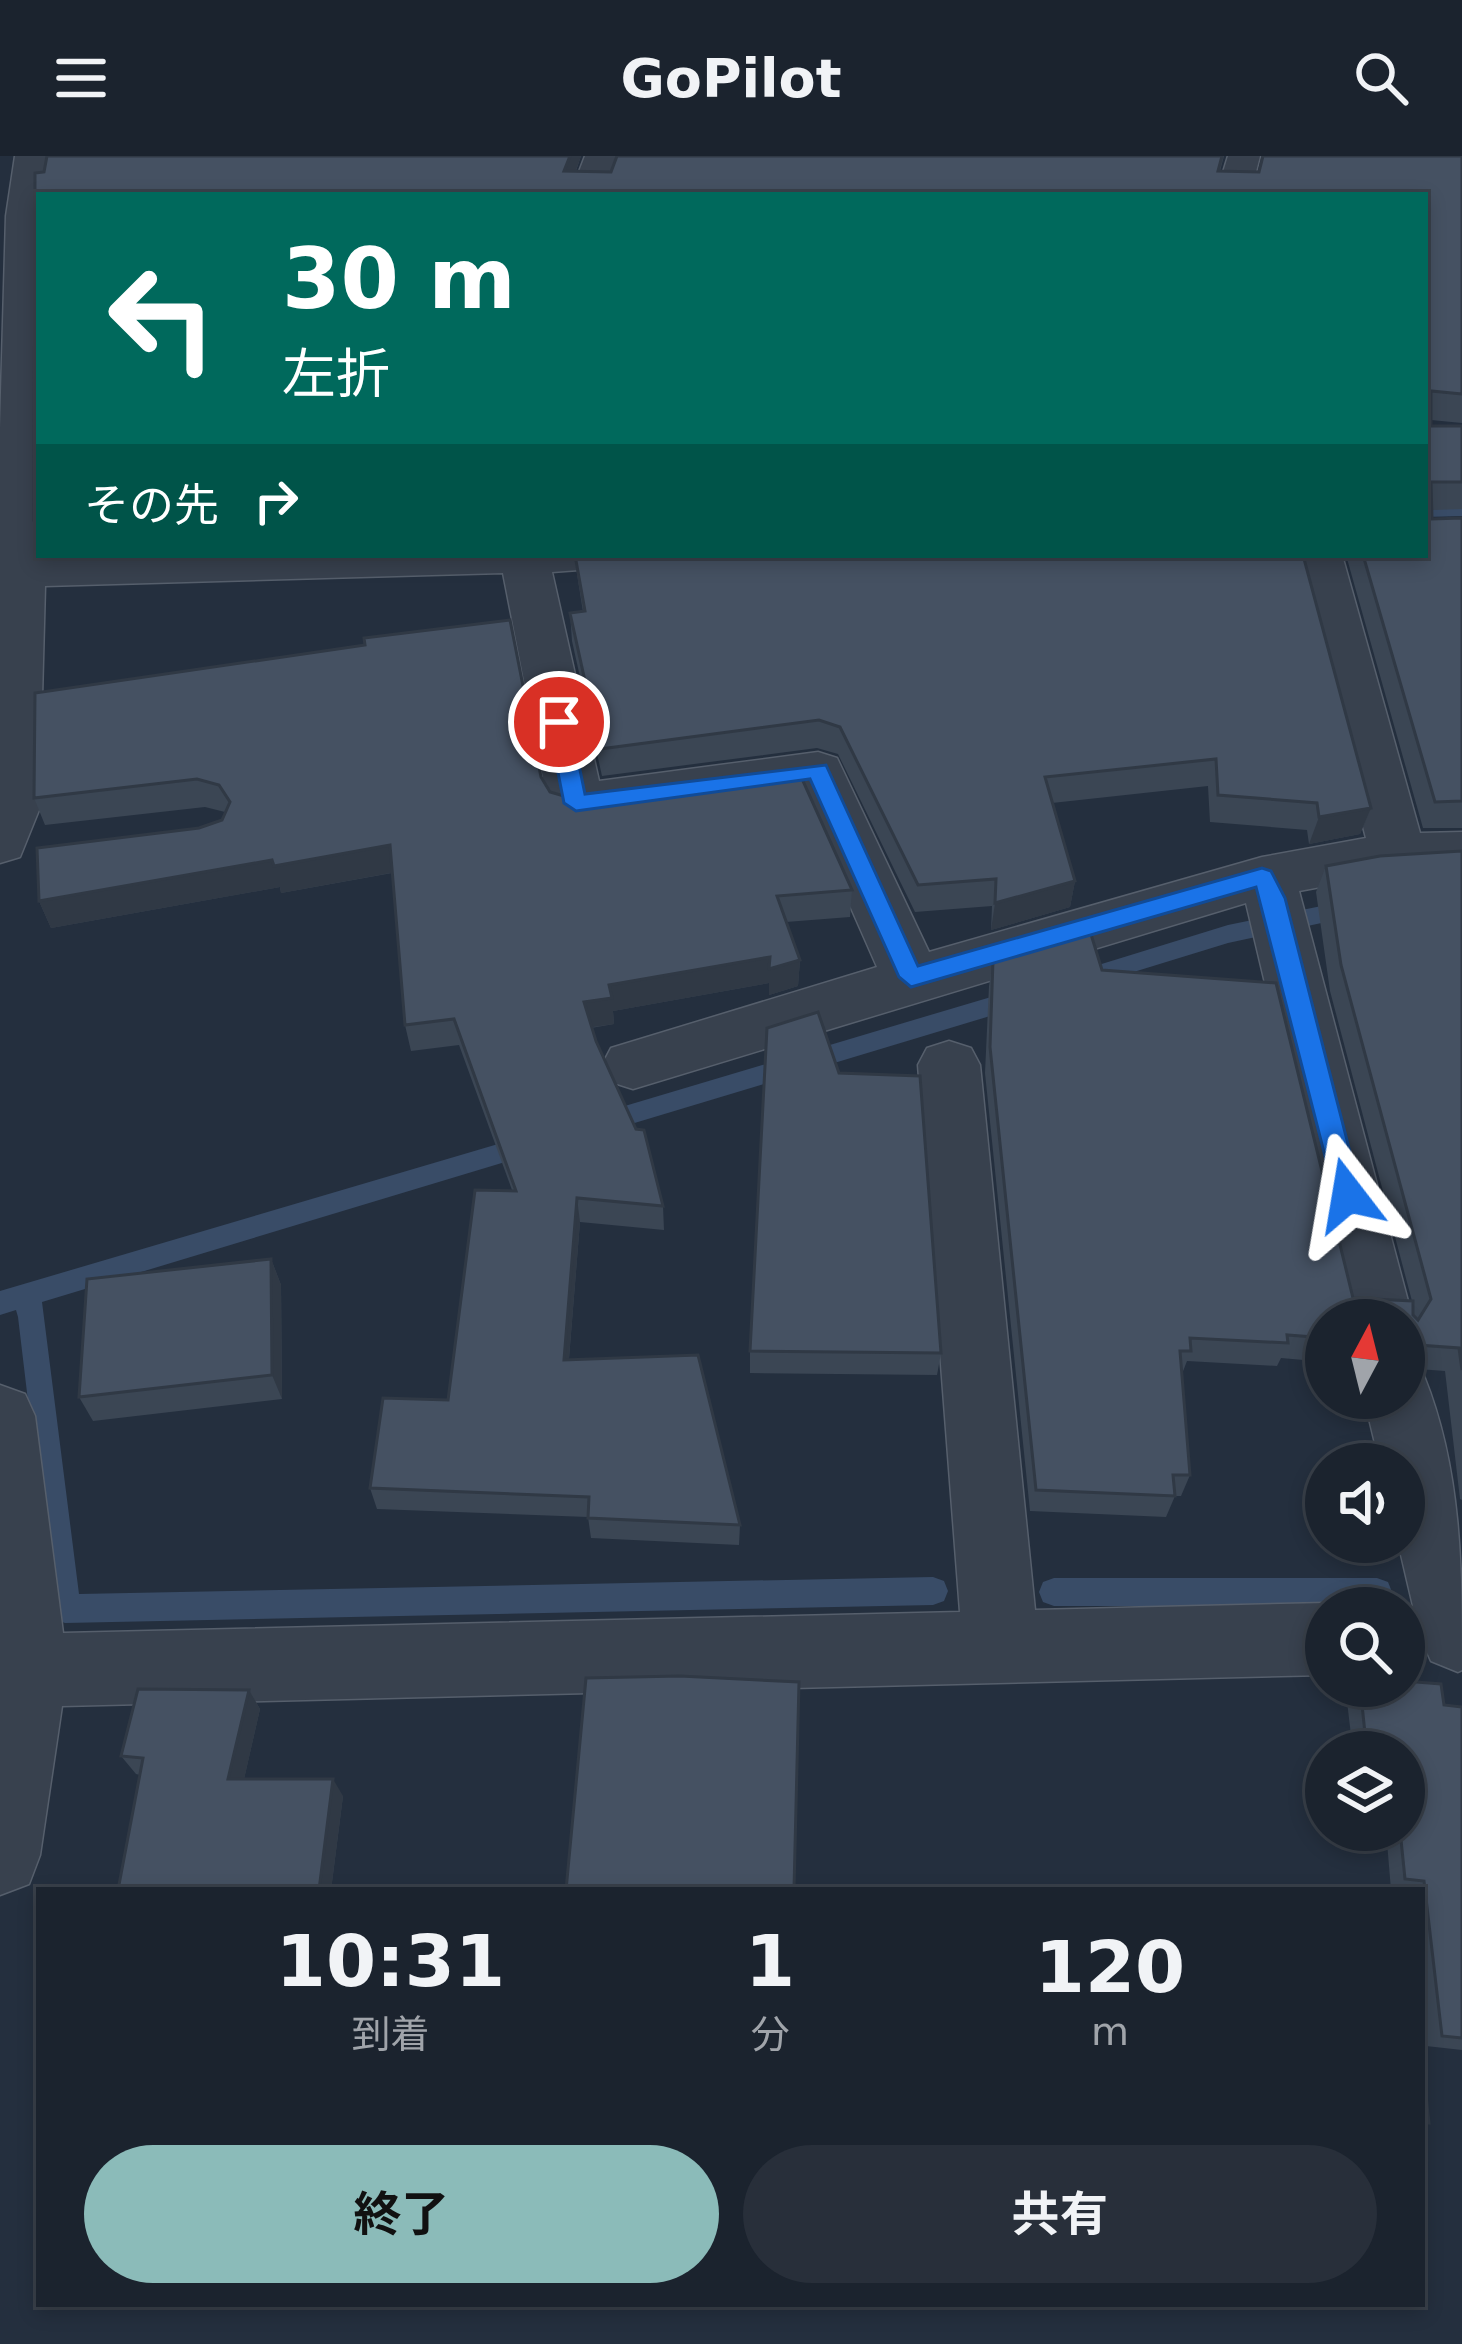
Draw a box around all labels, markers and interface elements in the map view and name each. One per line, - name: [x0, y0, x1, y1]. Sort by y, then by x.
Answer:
- icon: menu: [48, 45, 114, 111]
- icon: search: [1348, 45, 1414, 111]
- text: GoPilot: [621, 47, 841, 110]
- text: 30 m: [282, 230, 516, 328]
- icon: left: [84, 240, 240, 396]
- text: 左折: [282, 343, 390, 406]
- icon: right: [243, 468, 309, 534]
- text: その先: [84, 479, 219, 532]
- pin: [508, 671, 610, 773]
- icon: arrive: [526, 689, 592, 755]
- position arrow: [1285, 1132, 1411, 1258]
- north arrow: [1305, 1299, 1425, 1419]
- map controls: [1305, 1299, 1425, 1851]
- button: sound: [1305, 1443, 1425, 1563]
- button: search: [1305, 1587, 1425, 1707]
- button: layers: [1305, 1731, 1425, 1851]
- text: 10:31: [276, 1919, 505, 2003]
- text: 1: [745, 1919, 795, 2003]
- text: 120: [1035, 1925, 1185, 2009]
- text: m: [1091, 2009, 1129, 2054]
- text: 到着: [351, 2012, 429, 2057]
- text: 分: [750, 2012, 789, 2057]
- button: 終了: [84, 2145, 719, 2283]
- button: 共有: [743, 2145, 1377, 2283]

